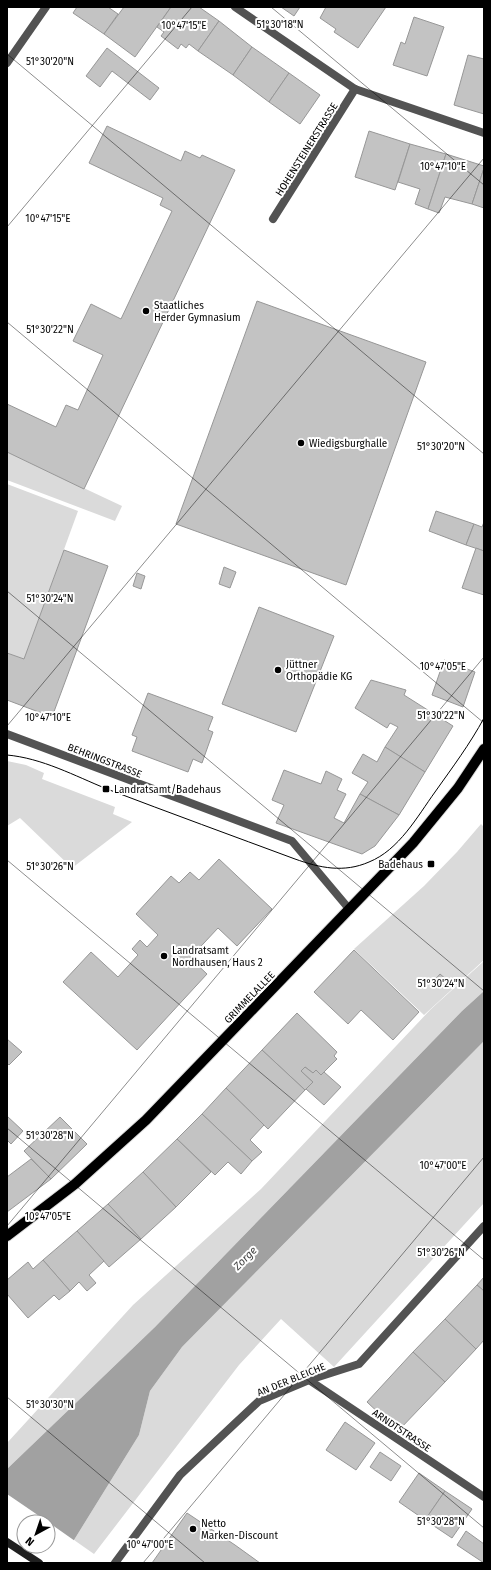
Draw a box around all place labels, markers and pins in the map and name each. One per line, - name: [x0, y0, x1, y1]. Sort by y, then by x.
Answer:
- place label: Staatliches Herder Gymnasium: [154, 300, 241, 324]
- marker: Staatliches Herder Gymnasium: [141, 306, 151, 316]
- marker: Wiedigsburghalle: [296, 438, 306, 448]
- place label: Wiedigsburghalle: [309, 438, 387, 450]
- place label: Jüttner Orthopädie KG: [286, 659, 352, 683]
- marker: Jüttner Orthopädie KG: [273, 665, 283, 675]
- marker: Landratsamt/Badehaus: [101, 784, 111, 794]
- place label: Landratsamt/Badehaus: [114, 784, 221, 796]
- place label: Badehaus: [378, 859, 423, 871]
- marker: Badehaus: [426, 859, 436, 869]
- place label: Landratsamt Nordhausen, Haus 2: [172, 945, 263, 969]
- marker: Landratsamt Nordhausen, Haus 2: [159, 951, 169, 961]
- place label: Netto Marken-Discount: [201, 1518, 278, 1542]
- marker: Netto Marken-Discount: [188, 1524, 198, 1534]

